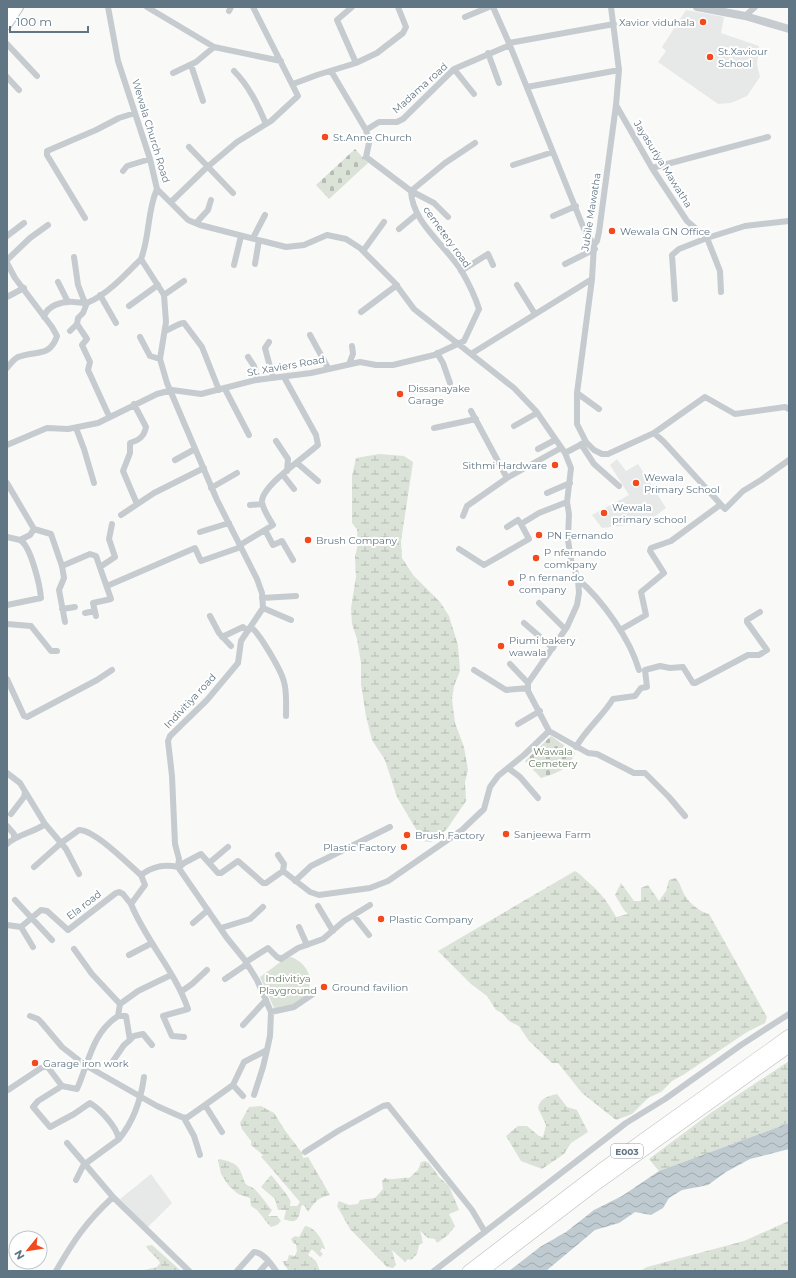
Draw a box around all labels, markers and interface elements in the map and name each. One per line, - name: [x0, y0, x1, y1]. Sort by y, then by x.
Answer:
- scale bar: [10, 8, 88, 34]
- text: 100 m: [16, 14, 52, 29]
- place label: Xavior viduhala: [619, 16, 695, 29]
- marker: Xavior viduhala: [698, 17, 708, 27]
- place label: St.Xaviour School: [718, 45, 768, 70]
- marker: St.Xaviour School: [705, 52, 715, 62]
- street label: Madama road: [390, 60, 450, 116]
- street label: Wewala Church Road: [129, 78, 173, 184]
- street label: Jayasuriya Mawatha: [630, 117, 695, 210]
- place label: St.Anne Church: [333, 131, 412, 144]
- marker: St.Anne Church: [320, 132, 330, 142]
- street label: Jubile Mawatha: [578, 172, 604, 253]
- street label: cemetery road: [420, 204, 474, 270]
- place label: Wewala GN Office: [620, 225, 710, 238]
- marker: Wewala GN Office: [607, 226, 617, 236]
- street label: St. Xaviers Road: [246, 353, 326, 379]
- place label: Dissanayake Garage: [408, 382, 470, 407]
- marker: Dissanayake Garage: [395, 389, 405, 399]
- place label: Sithmi Hardware: [462, 459, 547, 472]
- marker: Sithmi Hardware: [550, 460, 560, 470]
- place label: Wewala Primary School: [644, 471, 720, 496]
- marker: Wewala Primary School: [631, 478, 641, 488]
- place label: Wewala primary school: [612, 501, 686, 526]
- marker: Wewala primary school: [599, 508, 609, 518]
- place label: PN Fernando: [547, 529, 613, 542]
- marker: PN Fernando: [534, 530, 544, 540]
- place label: Brush Company: [316, 534, 397, 547]
- marker: Brush Company: [303, 535, 313, 545]
- place label: P nfernando comkpany: [544, 546, 606, 571]
- marker: P nfernando comkpany: [531, 553, 541, 563]
- place label: P n fernando company: [519, 571, 584, 596]
- marker: P n fernando company: [506, 578, 516, 588]
- place label: Piumi bakery wawala: [509, 634, 576, 659]
- marker: Piumi bakery wawala: [496, 641, 506, 651]
- street label: Indivitiya road: [161, 671, 219, 731]
- park label: Wawala Cemetery: [529, 745, 578, 770]
- place label: Sanjeewa Farm: [514, 828, 591, 841]
- place label: Brush Factory: [415, 829, 485, 842]
- marker: Sanjeewa Farm: [501, 829, 511, 839]
- marker: Brush Factory: [402, 830, 412, 840]
- place label: Plastic Factory: [323, 841, 397, 854]
- marker: Plastic Factory: [399, 842, 409, 852]
- street label: Ela road: [64, 887, 104, 923]
- place label: Plastic Company: [389, 913, 474, 926]
- marker: Plastic Company: [376, 914, 386, 924]
- park label: Indivitiya Playground: [259, 972, 317, 997]
- place label: Ground favilion: [332, 981, 408, 994]
- marker: Ground favilion: [319, 982, 329, 992]
- place label: Garage iron work: [43, 1057, 129, 1070]
- marker: Garage iron work: [30, 1058, 40, 1068]
- road number: E003: [611, 1144, 643, 1158]
- north arrow: [8, 1230, 48, 1270]
- text: N: [11, 1248, 28, 1262]

